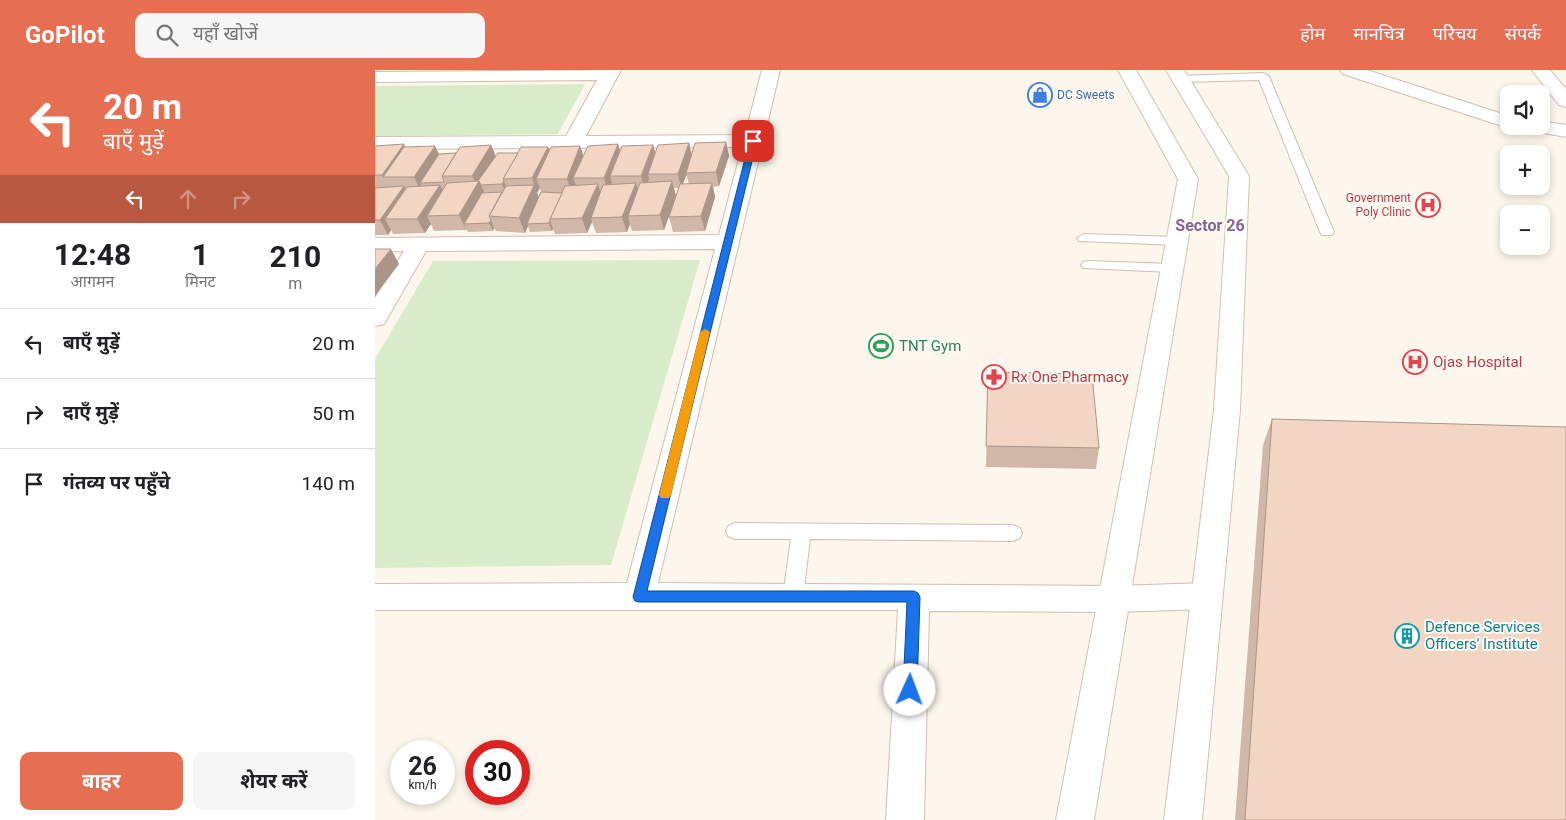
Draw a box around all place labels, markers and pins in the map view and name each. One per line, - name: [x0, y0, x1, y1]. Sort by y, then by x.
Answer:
- shop icon: DC Sweets: [1027, 82, 1053, 108]
- place label: DC Sweets: [1057, 88, 1115, 102]
- pin: [732, 120, 774, 162]
- place label: Government Poly Clinic: [1346, 191, 1411, 219]
- hospital icon: Government Poly Clinic: [1415, 192, 1441, 218]
- sports icon: TNT Gym: [868, 333, 894, 359]
- place label: TNT Gym: [899, 337, 961, 355]
- hospital icon: Ojas Hospital: [1402, 349, 1428, 375]
- place label: Ojas Hospital: [1433, 353, 1522, 371]
- pharmacy icon: Rx One Pharmacy: [981, 364, 1007, 390]
- place label: Rx One Pharmacy: [1011, 368, 1129, 386]
- place label: Defence Services Officers' Institute: [1425, 618, 1540, 653]
- building icon: Defence Services Officers' Institute: [1394, 623, 1420, 649]

